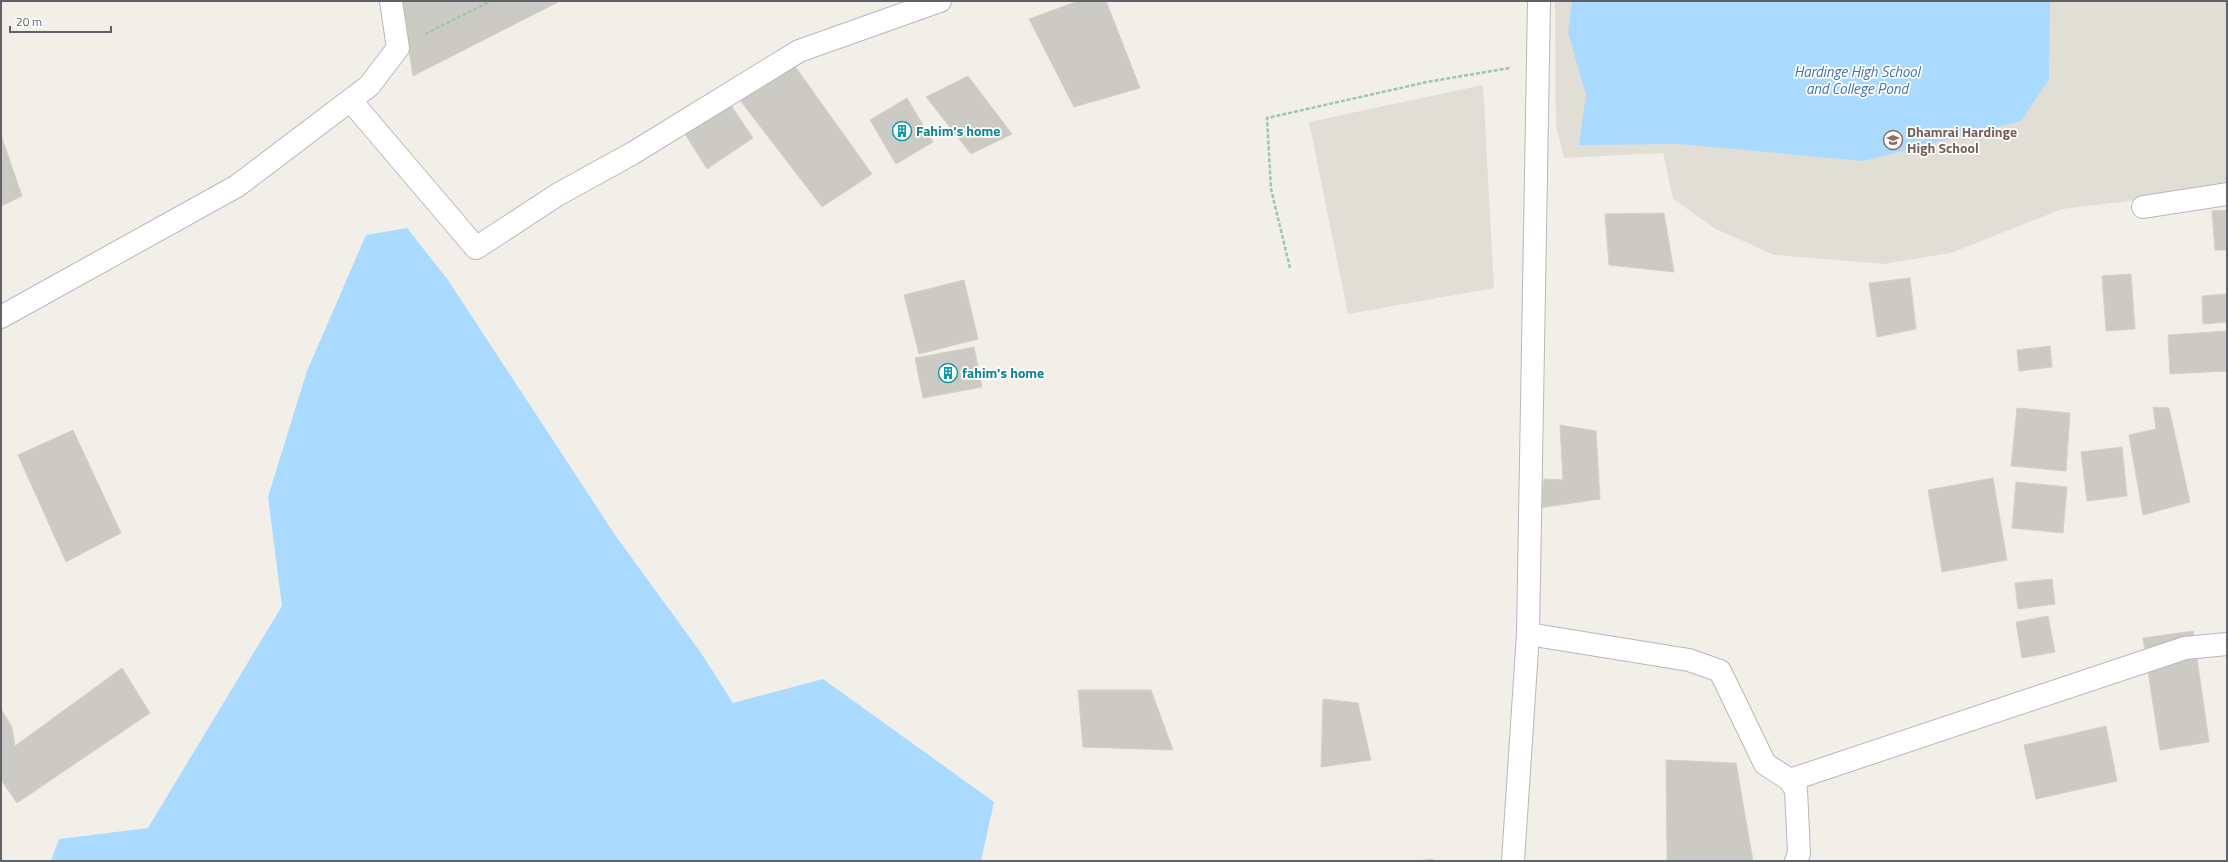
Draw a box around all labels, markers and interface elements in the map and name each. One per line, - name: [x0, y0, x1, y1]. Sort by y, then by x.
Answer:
- scale bar: [10, 8, 111, 34]
- text: 20 m: [16, 12, 42, 31]
- water label: Hardinge High School and College Pond: [1794, 60, 1922, 100]
- building icon: Fahim's home: [891, 120, 913, 142]
- place label: Fahim's home: [916, 120, 1000, 141]
- place label: Dhamrai Hardinge High School: [1907, 121, 2017, 158]
- school or university icon: Dhamrai Hardinge High School: [1882, 129, 1904, 151]
- building icon: fahim's home: [937, 362, 959, 384]
- place label: fahim's home: [962, 362, 1044, 383]

